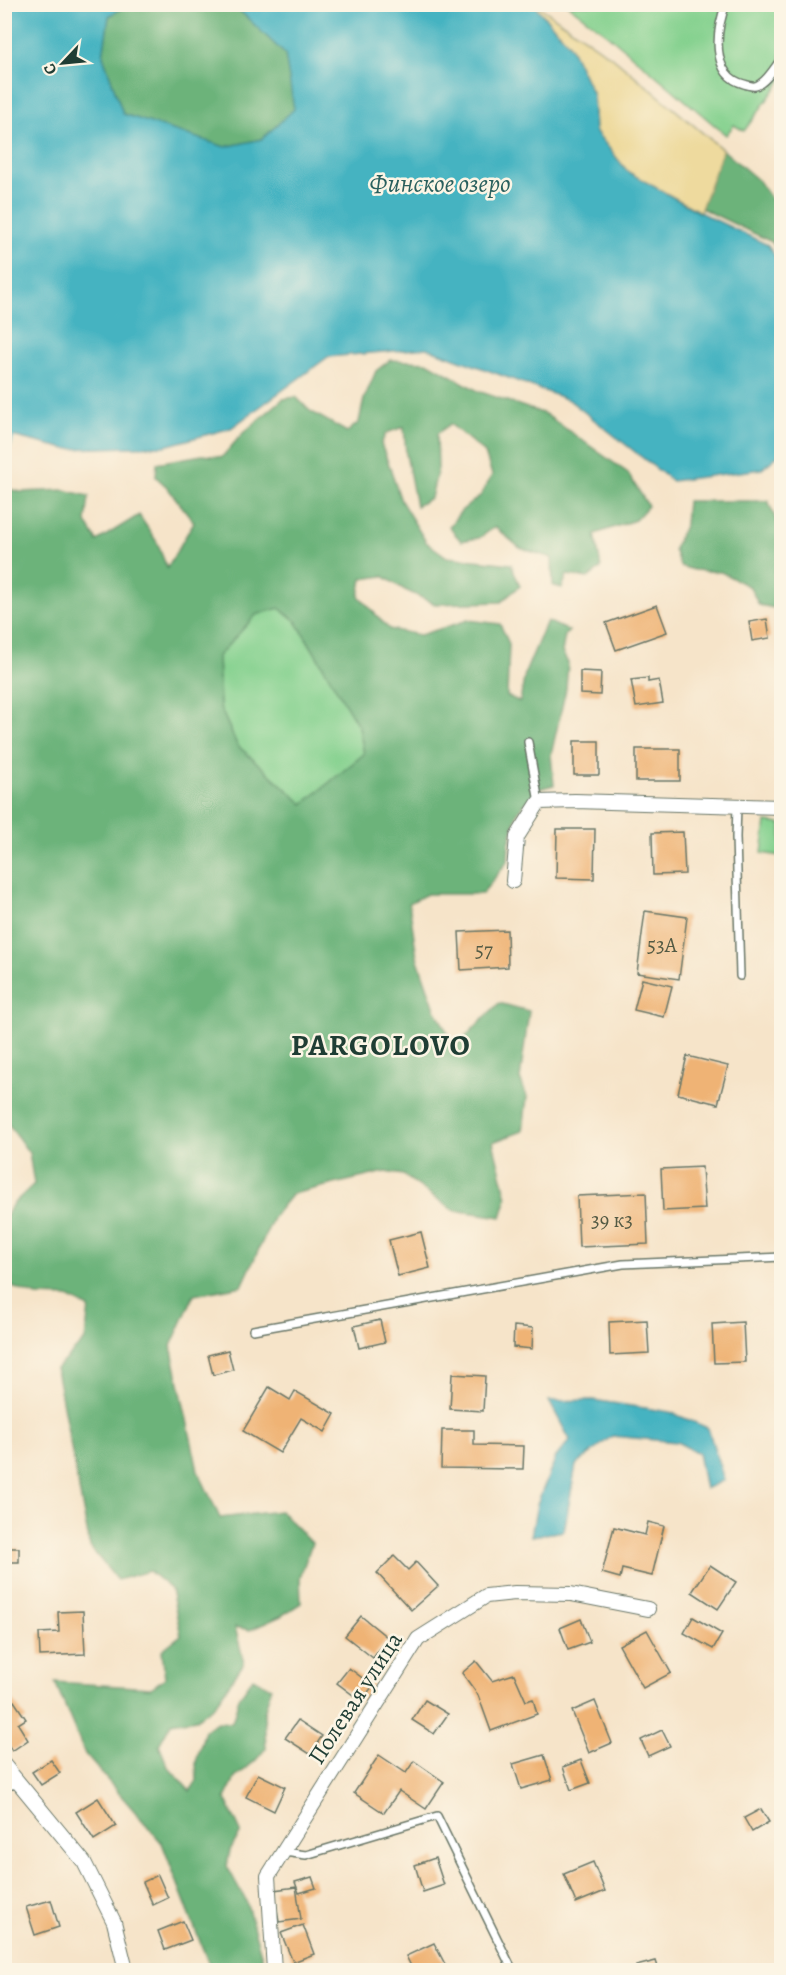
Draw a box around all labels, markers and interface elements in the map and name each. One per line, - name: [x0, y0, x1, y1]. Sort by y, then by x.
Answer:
- north arrow: [33, 33, 93, 93]
- text: С: [38, 60, 62, 78]
- water label: Финское озеро: [369, 166, 511, 201]
- house number: 53А: [647, 931, 678, 959]
- house number: 57: [475, 936, 493, 964]
- district label: PARGOLOVO: [291, 1025, 471, 1065]
- house number: 39 к3: [591, 1206, 633, 1234]
- street label: Полевая улица: [300, 1626, 410, 1770]

